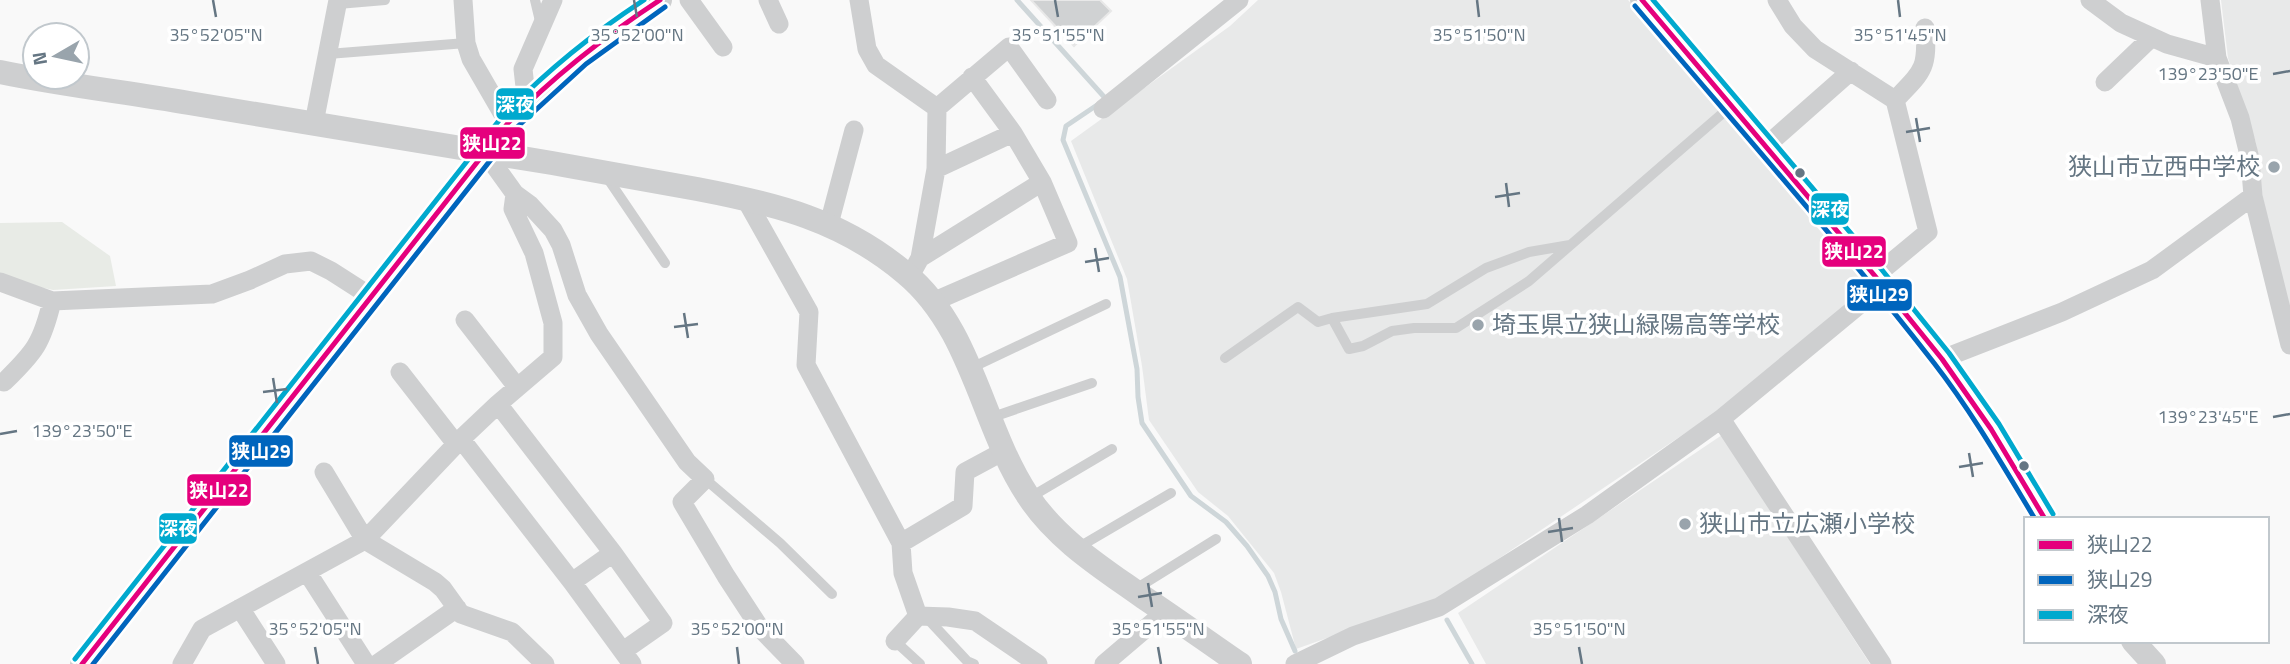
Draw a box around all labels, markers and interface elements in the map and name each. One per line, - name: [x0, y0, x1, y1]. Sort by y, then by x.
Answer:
- north arrow: [21, 21, 91, 91]
- text: 35°52'05"N: [169, 21, 263, 48]
- text: 35°52'00"N: [590, 21, 684, 48]
- text: 35°51'55"N: [1011, 21, 1105, 48]
- text: 35°51'50"N: [1432, 21, 1526, 48]
- text: 35°51'45"N: [1853, 21, 1947, 48]
- text: N: [23, 50, 54, 68]
- text: 139°23'50"E: [2157, 60, 2259, 87]
- line badge: 深夜: [495, 87, 535, 121]
- text: 深夜: [496, 89, 534, 118]
- line badge: 狭山22: [459, 126, 526, 160]
- text: 狭山22: [462, 128, 522, 157]
- place label: 狭山市立西中学校: [2068, 148, 2260, 184]
- marker: 狭山市立西中学校: [2266, 159, 2282, 175]
- unlabelled marker: [1793, 166, 1807, 180]
- line badge: 深夜: [1810, 192, 1850, 226]
- text: 深夜: [1811, 194, 1849, 223]
- line badge: 狭山22: [1821, 235, 1887, 268]
- text: 狭山22: [1824, 236, 1884, 265]
- line badge: 狭山29: [1846, 278, 1913, 312]
- text: 狭山29: [1849, 279, 1909, 308]
- place label: 埼玉県立狭山緑陽高等学校: [1492, 306, 1780, 342]
- marker: 埼玉県立狭山緑陽高等学校: [1470, 317, 1486, 333]
- text: 139°23'45"E: [2157, 403, 2259, 430]
- text: 139°23'50"E: [31, 417, 133, 444]
- line badge: 狭山29: [228, 434, 294, 468]
- text: 狭山29: [231, 436, 291, 465]
- unlabelled marker: [2017, 459, 2031, 473]
- line badge: 狭山22: [186, 473, 252, 507]
- text: 狭山22: [189, 475, 249, 504]
- place label: 狭山市立広瀬小学校: [1699, 505, 1915, 541]
- line badge: 深夜: [158, 512, 198, 545]
- text: 深夜: [159, 513, 197, 542]
- marker: 狭山市立広瀬小学校: [1677, 516, 1693, 532]
- legend: [2024, 517, 2269, 643]
- text: 狭山22: [2087, 528, 2153, 560]
- text: 狭山29: [2087, 563, 2153, 595]
- text: 深夜: [2087, 598, 2129, 630]
- text: 35°52'05"N: [268, 615, 362, 642]
- text: 35°52'00"N: [690, 615, 784, 642]
- text: 35°51'55"N: [1111, 615, 1205, 642]
- text: 35°51'50"N: [1532, 615, 1626, 642]

